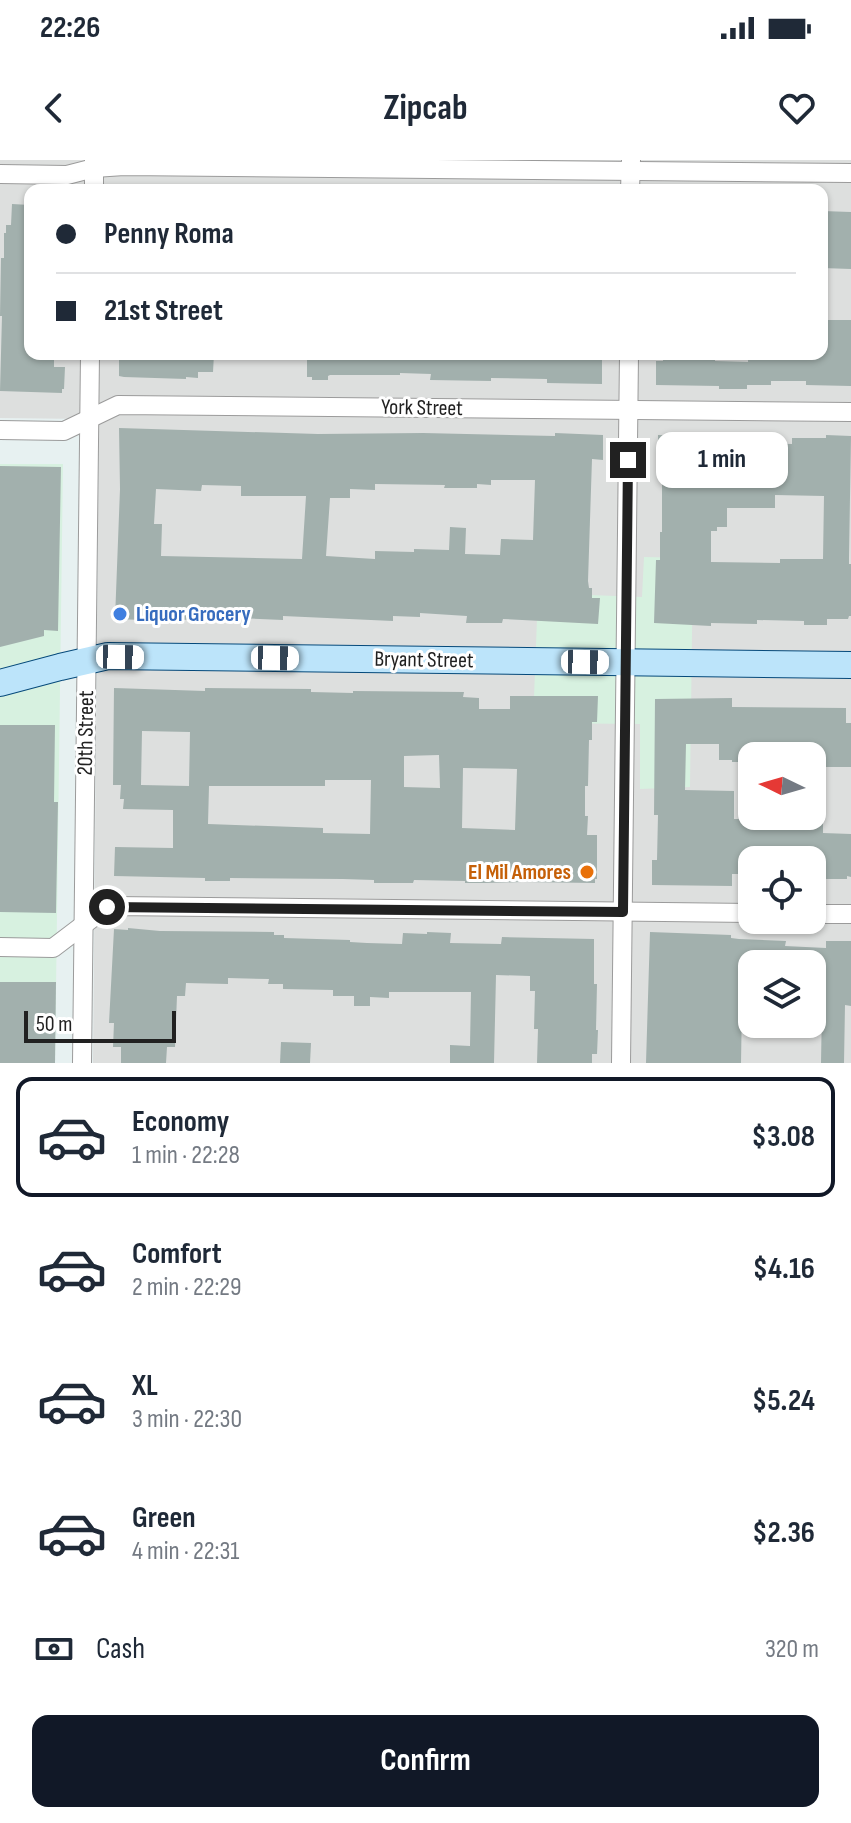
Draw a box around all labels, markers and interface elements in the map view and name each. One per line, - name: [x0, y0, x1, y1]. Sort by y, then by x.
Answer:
- text: 22:26: [40, 10, 100, 46]
- icon: back: [32, 86, 76, 130]
- icon: heart: [775, 86, 819, 130]
- text: Zipcab: [383, 87, 468, 130]
- text: Penny Roma: [104, 216, 234, 252]
- text: 21st Street: [104, 293, 223, 329]
- street label: York Street: [381, 394, 463, 422]
- callout: 1 min: [656, 432, 788, 488]
- route end: [610, 442, 646, 478]
- text: 1 min: [698, 444, 746, 475]
- place label: Liquor Grocery: [136, 601, 251, 628]
- marker: Liquor Grocery: [111, 605, 129, 623]
- car: [96, 645, 144, 669]
- car: [251, 646, 299, 670]
- street label: Bryant Street: [374, 646, 474, 674]
- car: [561, 650, 609, 674]
- street label: 20th Street: [72, 690, 100, 776]
- north arrow: [738, 742, 826, 830]
- map controls: [738, 742, 826, 1038]
- button: locate: [738, 846, 826, 934]
- place label: El Mil Amores: [468, 859, 571, 886]
- marker: El Mil Amores: [578, 863, 596, 881]
- route start: [89, 889, 125, 925]
- button: layers: [738, 950, 826, 1038]
- scale bar: [24, 1007, 176, 1043]
- text: 50 m: [36, 1011, 72, 1038]
- icon: car: [36, 1101, 108, 1173]
- text: Economy: [132, 1104, 229, 1140]
- text: $3.08: [752, 1119, 815, 1155]
- text: 1 min · 22:28: [132, 1140, 240, 1171]
- icon: car: [36, 1233, 108, 1305]
- text: Comfort: [132, 1236, 222, 1272]
- text: $4.16: [753, 1251, 815, 1287]
- text: 2 min · 22:29: [132, 1272, 242, 1303]
- icon: car: [36, 1365, 108, 1437]
- text: XL: [132, 1368, 158, 1404]
- text: $5.24: [752, 1383, 815, 1419]
- text: 3 min · 22:30: [132, 1404, 242, 1435]
- icon: car: [36, 1497, 108, 1569]
- text: Green: [132, 1500, 196, 1536]
- text: $2.36: [752, 1515, 815, 1551]
- text: 4 min · 22:31: [132, 1536, 239, 1567]
- icon: cash: [32, 1627, 76, 1671]
- text: Cash: [96, 1631, 145, 1667]
- text: 320 m: [765, 1634, 819, 1665]
- button: Confirm: [32, 1715, 819, 1807]

